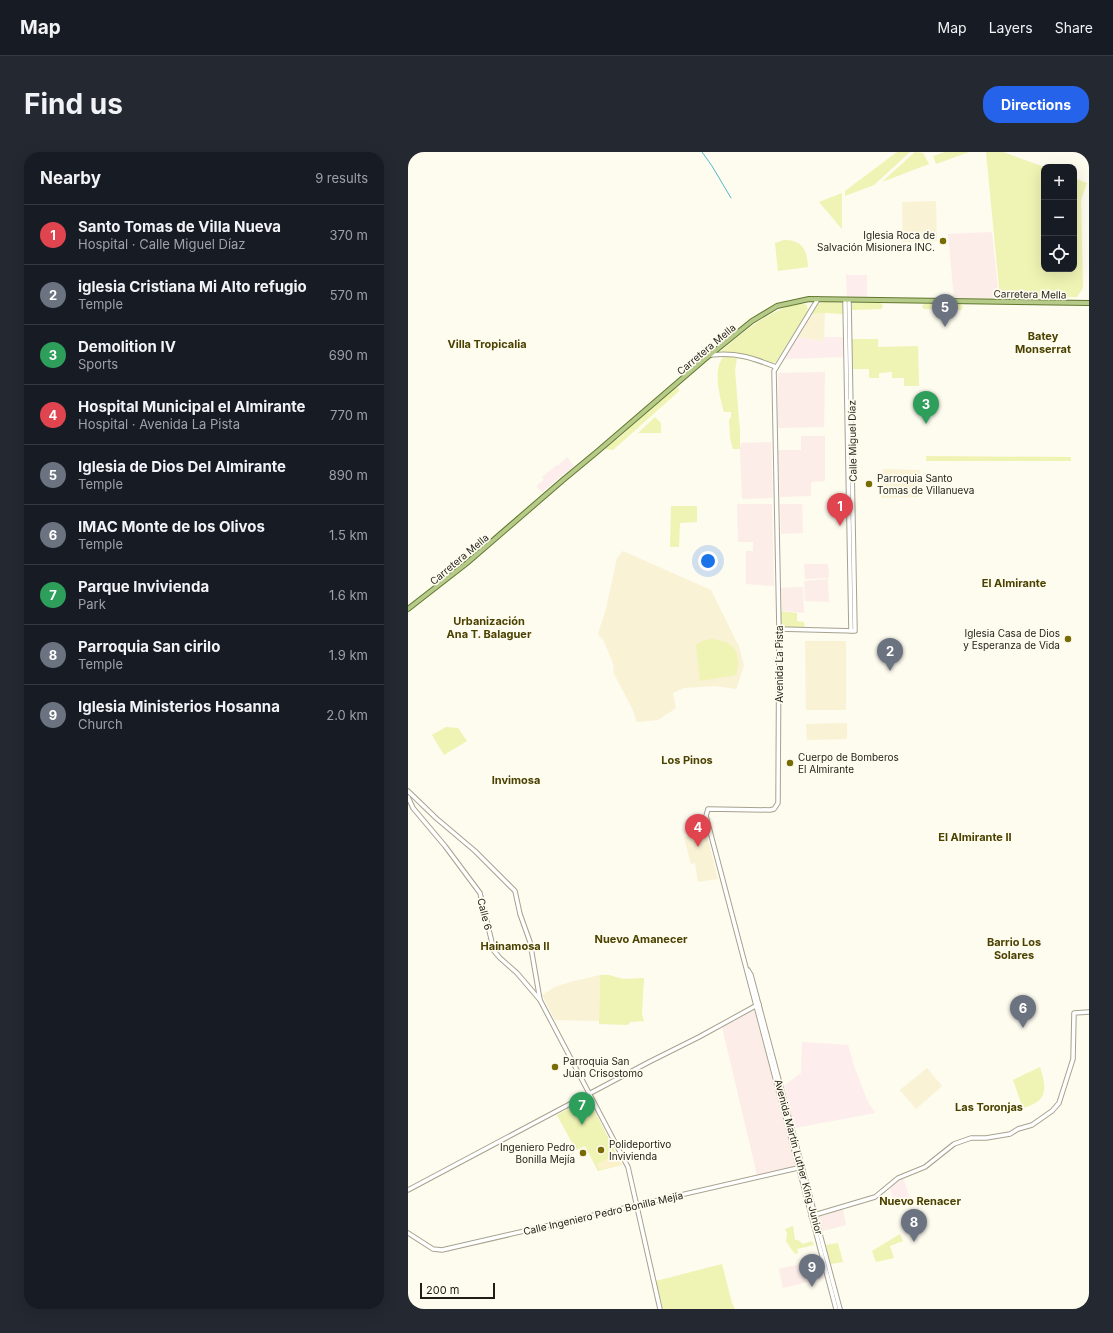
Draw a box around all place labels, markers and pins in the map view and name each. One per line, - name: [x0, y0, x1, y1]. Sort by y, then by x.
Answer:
- place label: Iglesia Roca de Salvación Misionera INC.: [817, 229, 935, 253]
- marker: Iglesia Roca de Salvación Misionera INC.: [938, 236, 948, 246]
- pin: 5: [932, 294, 958, 327]
- pin: 3: [913, 391, 939, 424]
- place label: Parroquia Santo Tomas de Villanueva: [877, 472, 974, 496]
- marker: Parroquia Santo Tomas de Villanueva: [864, 479, 874, 489]
- pin: 1: [827, 493, 853, 526]
- place label: Iglesia Casa de Dios y Esperanza de Vida: [963, 627, 1060, 651]
- marker: Iglesia Casa de Dios y Esperanza de Vida: [1063, 634, 1073, 644]
- pin: 2: [877, 638, 903, 671]
- place label: Cuerpo de Bomberos El Almirante: [798, 751, 899, 775]
- marker: Cuerpo de Bomberos El Almirante: [785, 758, 795, 768]
- pin: 4: [685, 814, 711, 847]
- pin: 6: [1010, 995, 1036, 1028]
- place label: Parroquia San Juan Crisostomo: [563, 1055, 643, 1079]
- marker: Parroquia San Juan Crisostomo: [550, 1062, 560, 1072]
- pin: 7: [569, 1092, 595, 1125]
- place label: Polideportivo Invivienda: [609, 1138, 671, 1162]
- place label: Ingeniero Pedro Bonilla Mejía: [500, 1141, 575, 1165]
- marker: Polideportivo Invivienda: [596, 1145, 606, 1155]
- marker: Ingeniero Pedro Bonilla Mejía: [578, 1148, 588, 1158]
- pin: 8: [901, 1209, 927, 1242]
- pin: 9: [799, 1254, 825, 1287]

